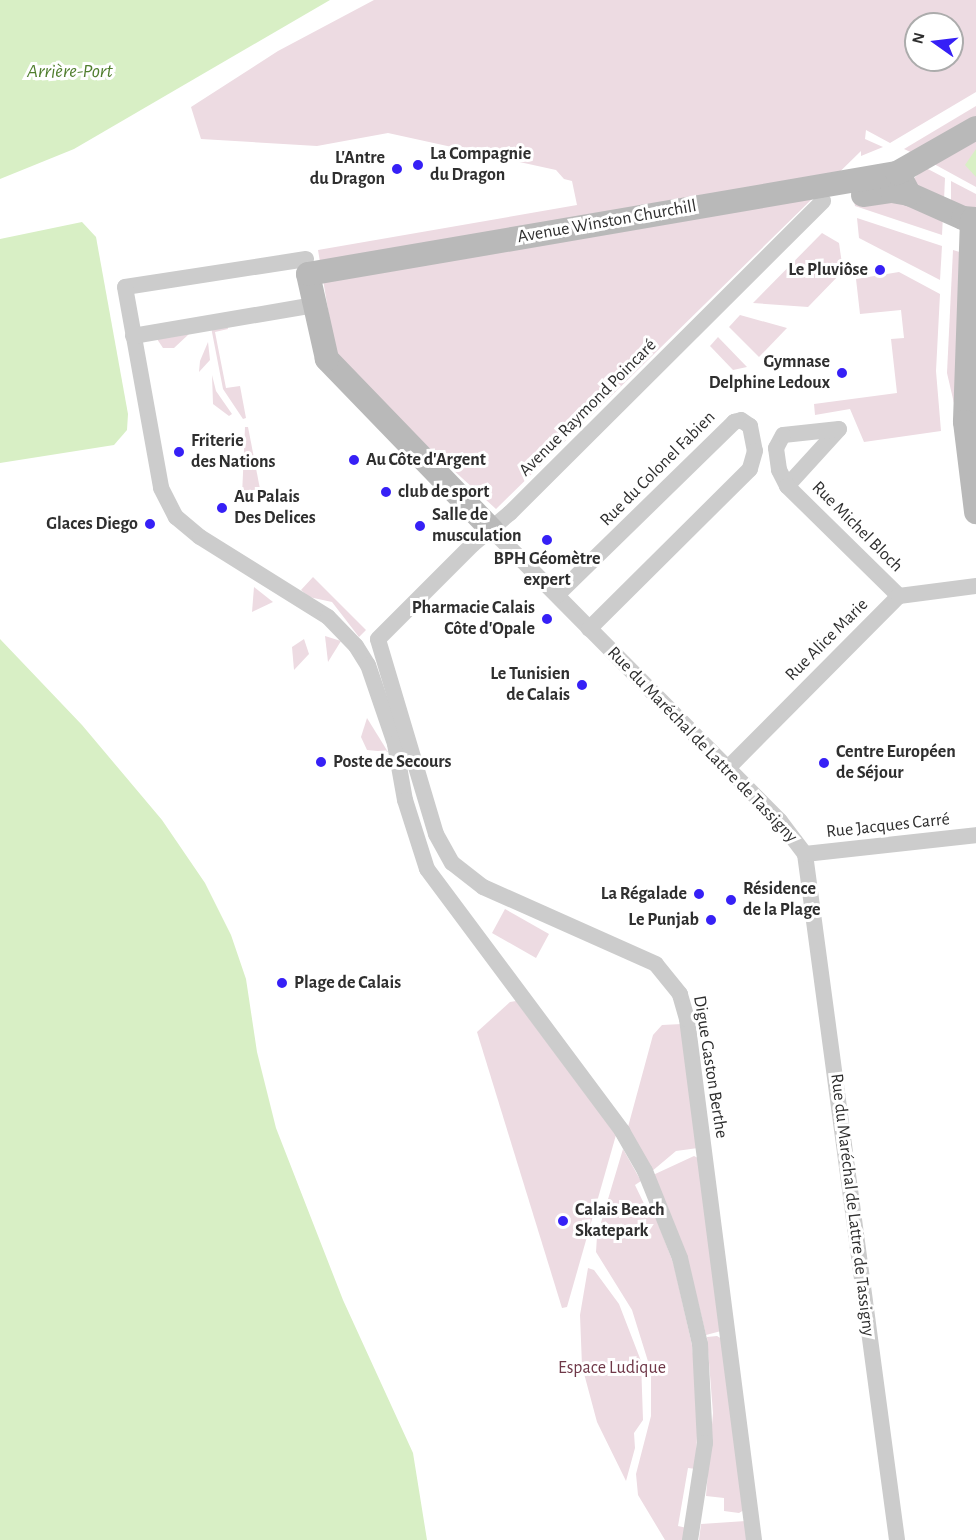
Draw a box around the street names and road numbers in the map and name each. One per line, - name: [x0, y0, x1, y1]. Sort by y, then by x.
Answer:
- street label: Avenue Winston Churchill: [516, 196, 698, 248]
- street label: Avenue Raymond Poincaré: [515, 335, 661, 481]
- street label: Rue du Colonel Fabien: [596, 407, 720, 531]
- street label: Rue Michel Bloch: [807, 477, 907, 577]
- street label: Rue Alice Marie: [781, 594, 873, 686]
- street label: Rue du Maréchal de Lattre de Tassigny: [602, 642, 802, 848]
- street label: Rue Jacques Carré: [825, 809, 951, 843]
- street label: Digue Gaston Berthe: [688, 994, 732, 1140]
- street label: Rue du Maréchal de Lattre de Tassigny: [825, 1072, 879, 1338]

